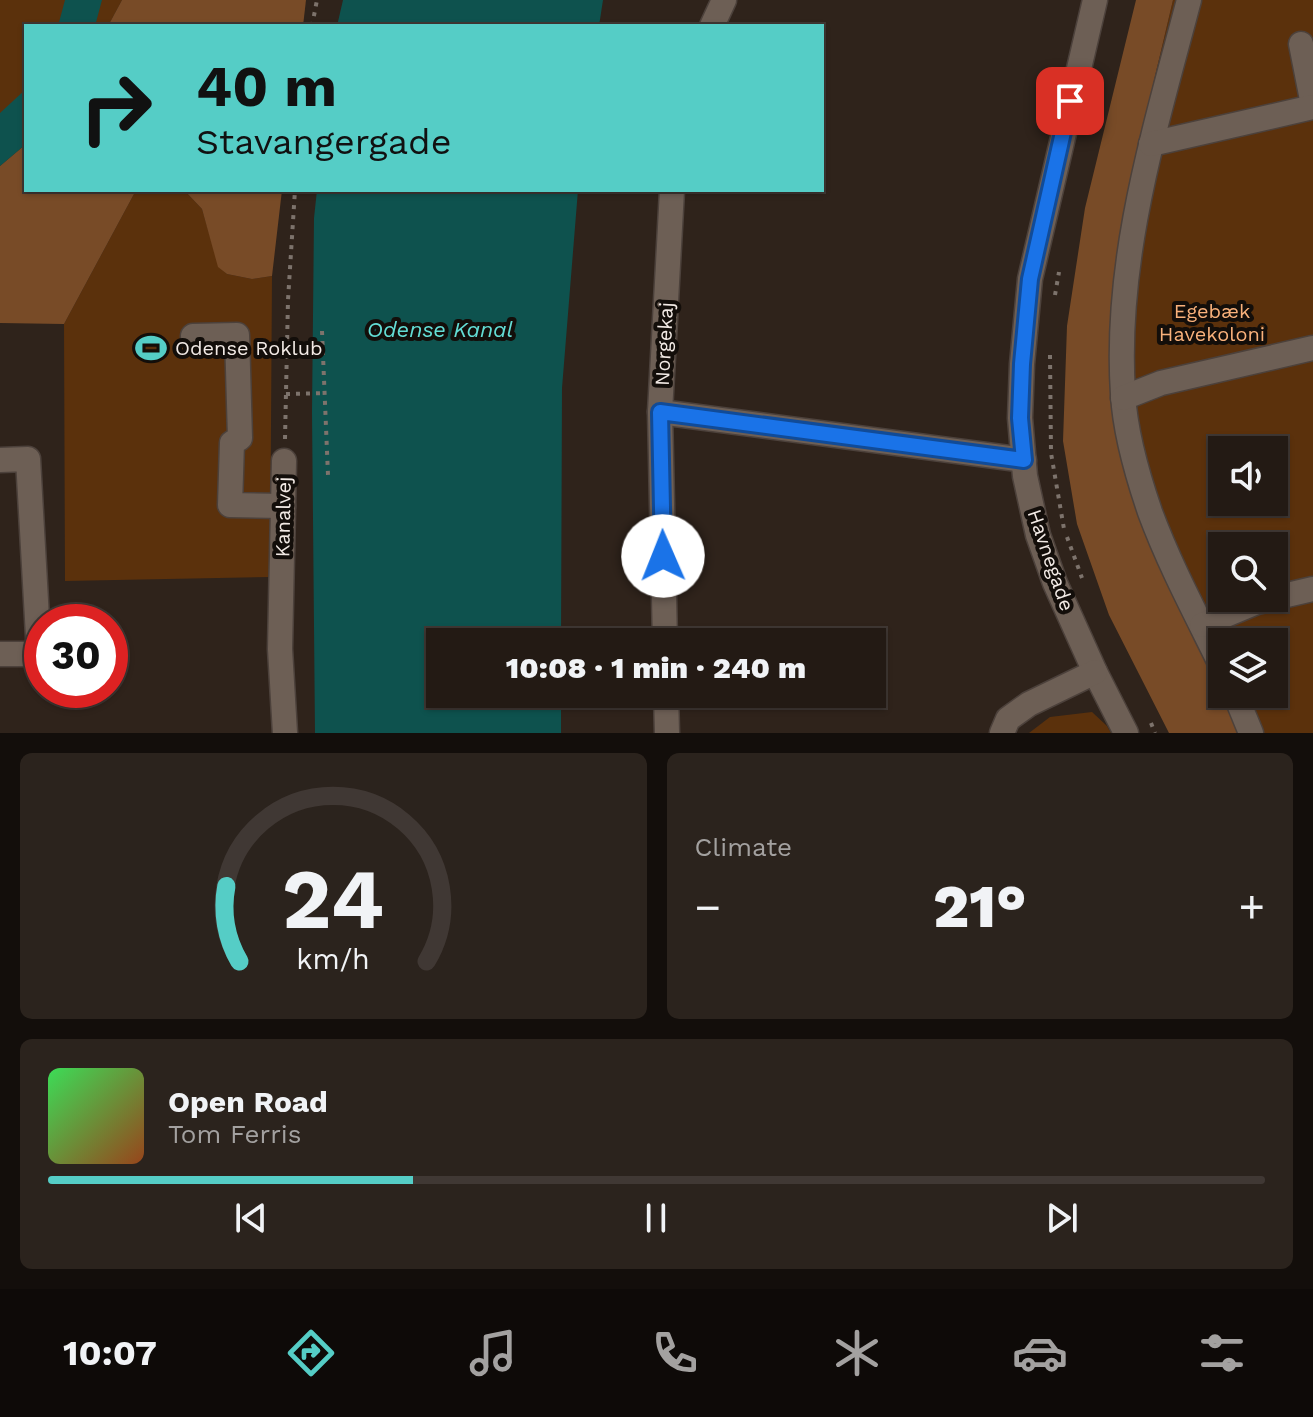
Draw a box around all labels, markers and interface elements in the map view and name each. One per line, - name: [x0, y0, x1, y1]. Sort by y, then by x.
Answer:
- text: 40 m: [196, 54, 337, 120]
- icon: right: [64, 56, 168, 160]
- pin: [1036, 67, 1104, 135]
- icon: arrive: [1048, 79, 1092, 123]
- text: Stavangergade: [196, 121, 451, 163]
- park label: Egebæk Havekoloni: [1159, 299, 1265, 346]
- street label: Norgekaj: [650, 301, 678, 387]
- water label: Odense Kanal: [367, 317, 514, 342]
- sports icon: Odense Roklub: [134, 331, 168, 365]
- place label: Odense Roklub: [175, 336, 323, 360]
- map controls: [1208, 436, 1288, 708]
- button: sound: [1208, 436, 1288, 516]
- street label: Kanalvej: [270, 476, 296, 558]
- street label: Havnegade: [1022, 506, 1080, 614]
- position arrow: [621, 514, 705, 598]
- button: search: [1208, 532, 1288, 612]
- speed limit sign: 30: [24, 604, 128, 708]
- button: layers: [1208, 628, 1288, 708]
- text: 10:08 · 1 min · 240 m: [506, 650, 806, 685]
- text: Climate: [695, 832, 792, 862]
- text: 24: [282, 851, 384, 948]
- text: 21°: [933, 871, 1026, 942]
- text: −: [695, 881, 721, 933]
- text: +: [1238, 881, 1265, 933]
- text: km/h: [296, 942, 370, 976]
- text: Open Road: [168, 1084, 328, 1119]
- text: Tom Ferris: [168, 1119, 301, 1149]
- icon: previous: [229, 1196, 273, 1240]
- icon: pause: [634, 1196, 678, 1240]
- icon: next: [1040, 1196, 1084, 1240]
- icon: directions: [283, 1325, 339, 1381]
- icon: music: [465, 1325, 521, 1381]
- icon: phone: [647, 1325, 703, 1381]
- icon: climate: [829, 1325, 885, 1381]
- icon: car: [1012, 1325, 1068, 1381]
- icon: filters: [1194, 1325, 1250, 1381]
- text: 10:07: [63, 1332, 157, 1374]

